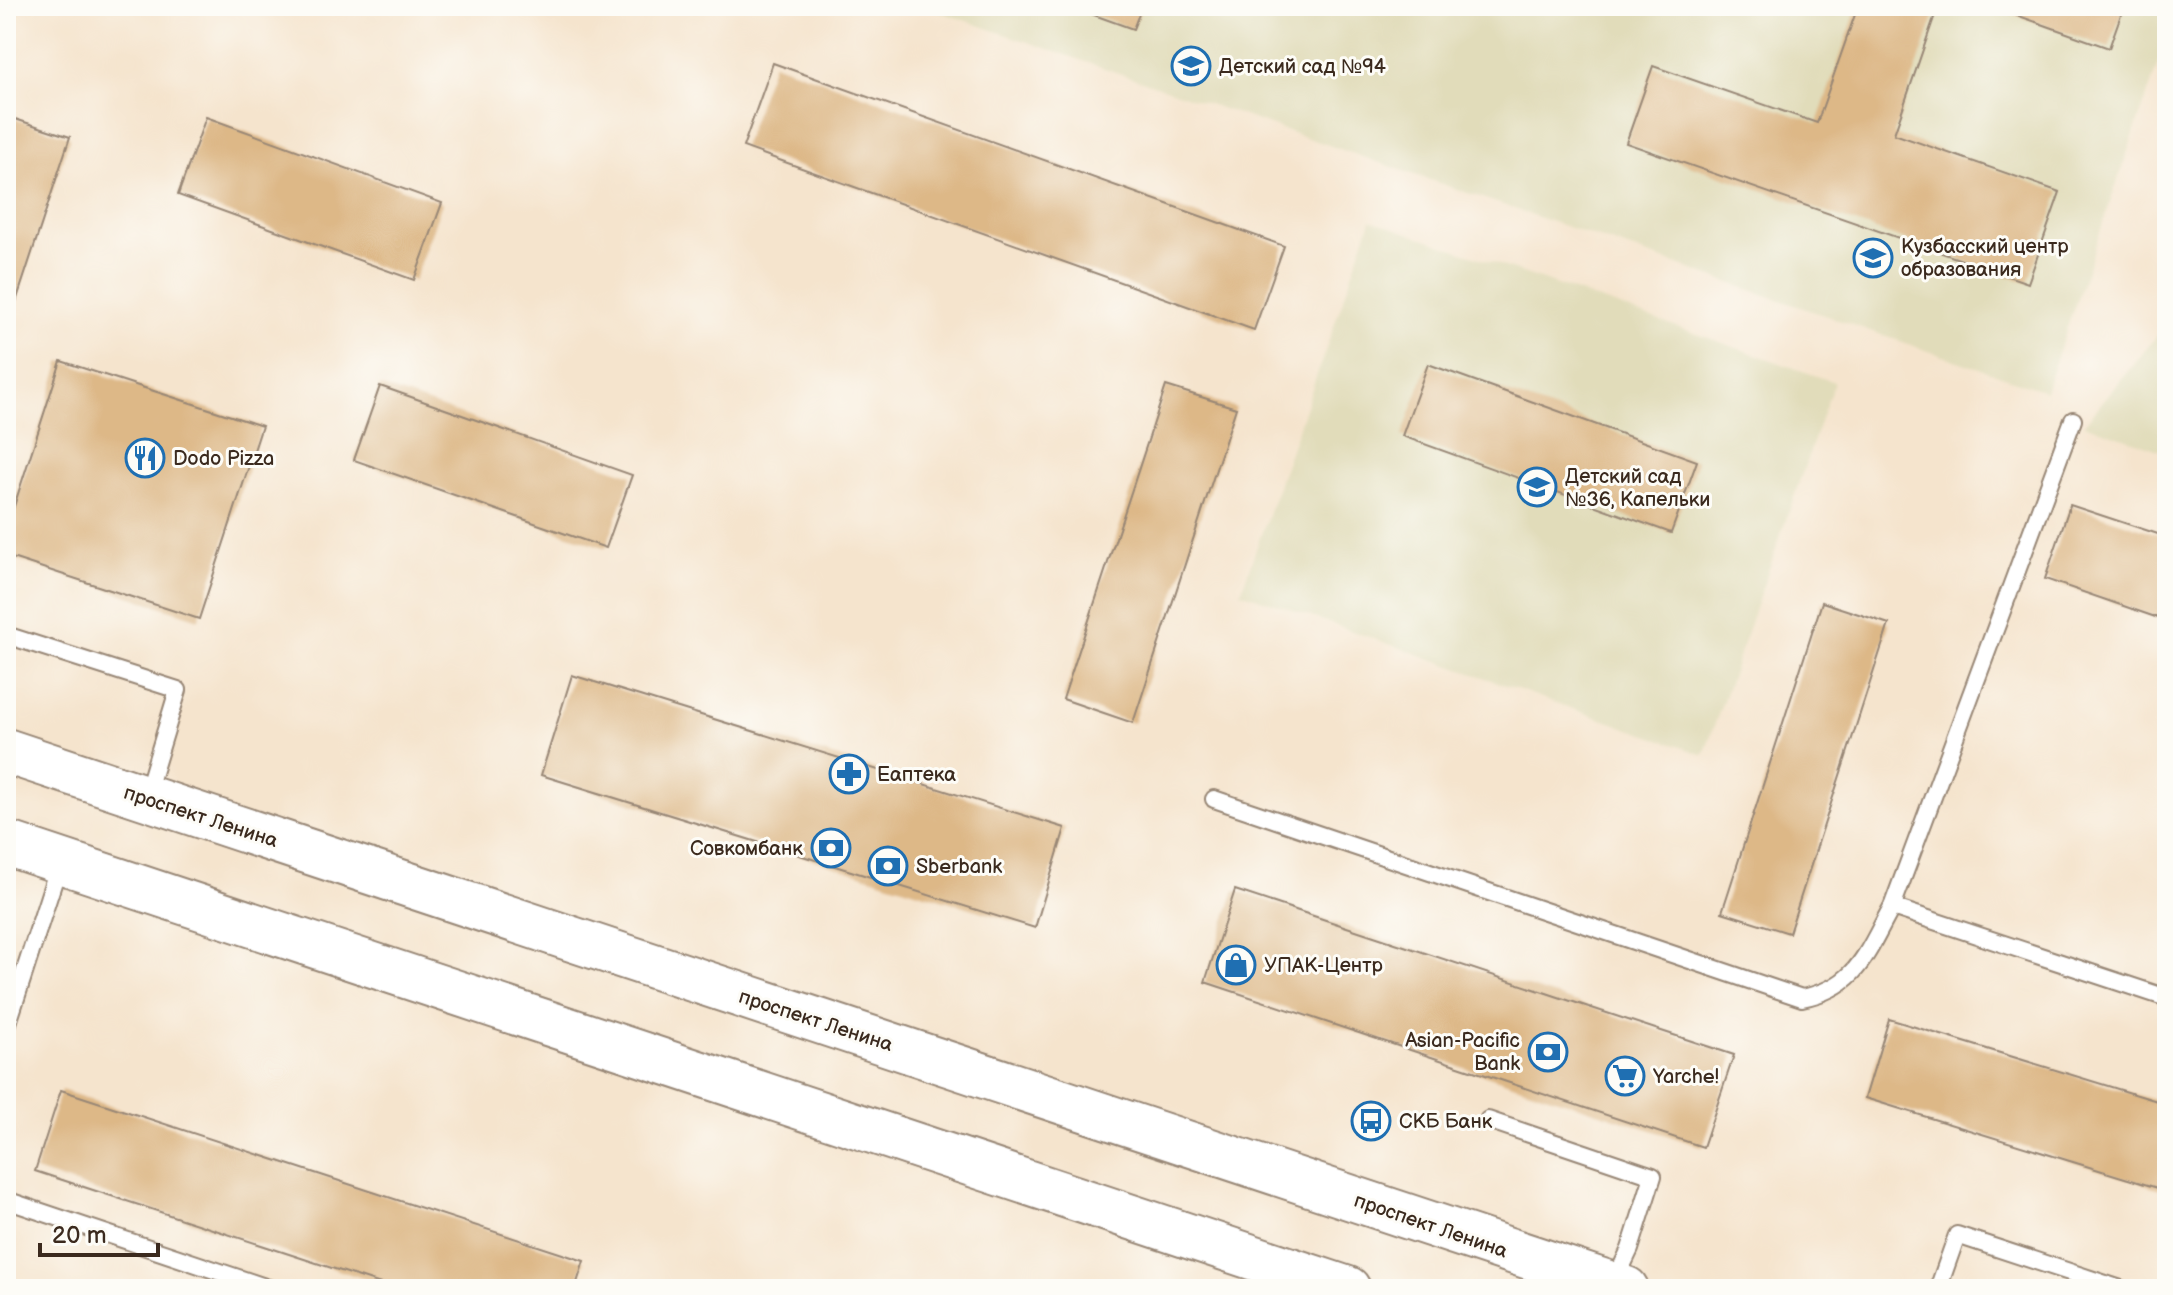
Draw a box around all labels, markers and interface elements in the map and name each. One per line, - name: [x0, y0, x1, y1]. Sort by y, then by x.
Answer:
- school or university icon: Детский сад №94: [1170, 45, 1212, 87]
- place label: Детский сад №94: [1219, 55, 1386, 79]
- place label: Кузбасский центр образования: [1901, 235, 2069, 282]
- school or university icon: Кузбасский центр образования: [1852, 237, 1894, 279]
- restaurant icon: Dodo Pizza: [124, 437, 166, 479]
- place label: Dodo Pizza: [173, 447, 274, 471]
- place label: Детский сад №36, Капельки: [1565, 465, 1711, 512]
- school or university icon: Детский сад №36, Капельки: [1516, 466, 1558, 508]
- pharmacy icon: Еаптека: [828, 753, 870, 795]
- place label: Еаптека: [877, 763, 956, 787]
- street label: проспект Ленина: [121, 781, 281, 853]
- bank icon: Совкомбанк: [810, 827, 852, 869]
- place label: Совкомбанк: [690, 837, 803, 861]
- bank icon: Sberbank: [867, 845, 909, 887]
- place label: Sberbank: [916, 855, 1002, 879]
- shop icon: УПАК-Центр: [1215, 944, 1257, 986]
- place label: УПАК-Центр: [1264, 954, 1383, 978]
- street label: проспект Ленина: [736, 985, 896, 1057]
- place label: Asian-Pacific Bank: [1405, 1029, 1520, 1076]
- bank icon: Asian-Pacific Bank: [1527, 1031, 1569, 1073]
- supermarket icon: Yarche!: [1604, 1055, 1646, 1097]
- place label: Yarche!: [1652, 1065, 1719, 1089]
- bus stop icon: СКБ Банк: [1350, 1100, 1392, 1142]
- place label: СКБ Банк: [1399, 1110, 1493, 1134]
- street label: проспект Ленина: [1351, 1188, 1511, 1264]
- scale bar: [40, 1207, 158, 1257]
- text: 20 m: [52, 1221, 107, 1250]

